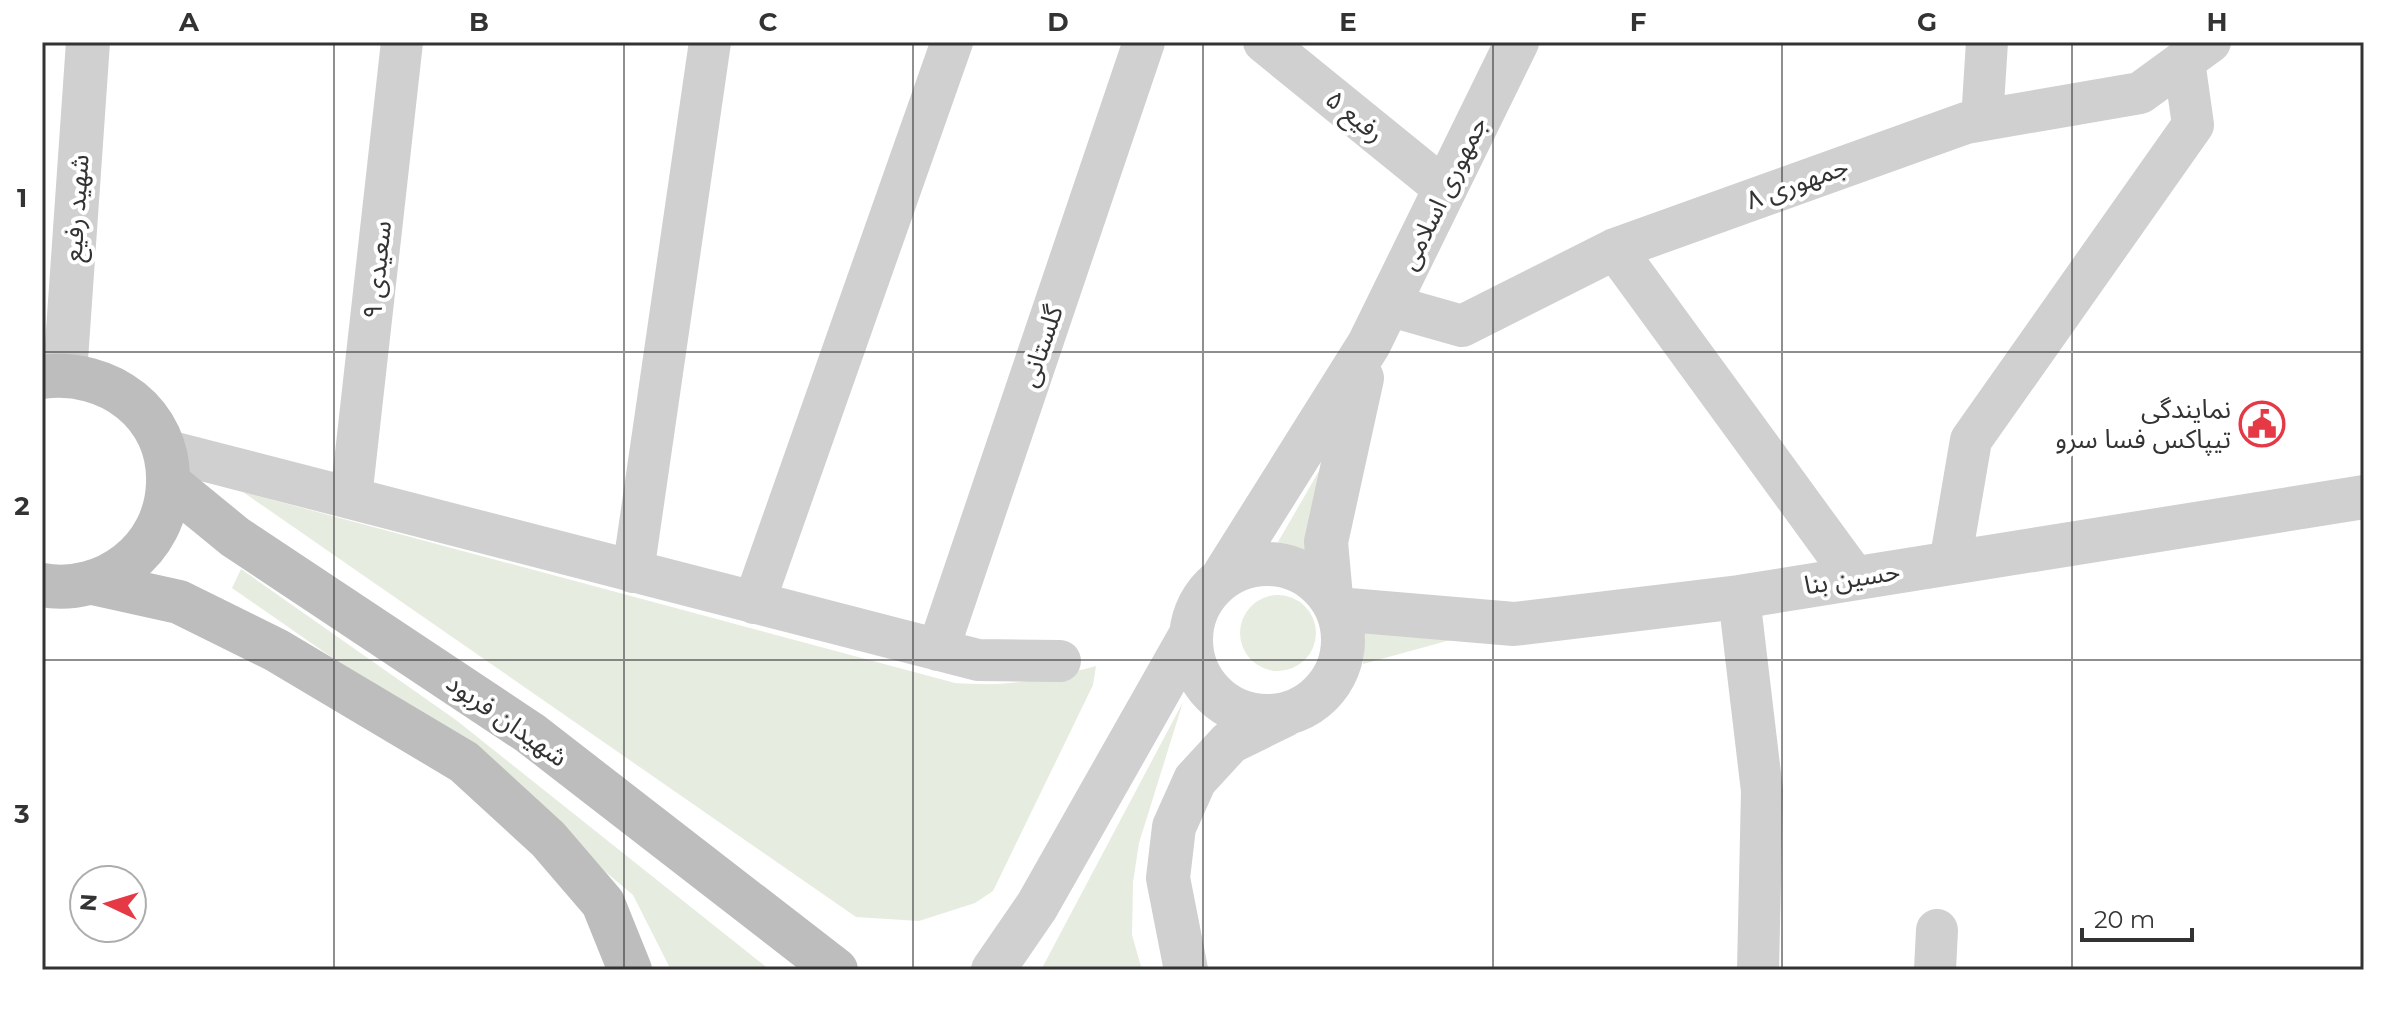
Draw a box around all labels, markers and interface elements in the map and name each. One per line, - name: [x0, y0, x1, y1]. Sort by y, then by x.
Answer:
- text: A: [178, 6, 200, 38]
- text: B: [469, 6, 489, 38]
- text: C: [759, 6, 778, 38]
- text: D: [1047, 6, 1069, 38]
- text: E: [1339, 6, 1357, 38]
- text: F: [1630, 6, 1646, 38]
- text: G: [1917, 6, 1937, 38]
- text: H: [2206, 6, 2228, 38]
- street label: رفیع ۵: [1317, 83, 1391, 152]
- street label: جمهوری اسلامی: [1392, 111, 1494, 275]
- street label: جمهوری ۸: [1741, 150, 1853, 216]
- street label: شهید رفیع: [56, 153, 100, 263]
- text: 1: [17, 182, 27, 214]
- street label: سعیدی ۹: [356, 219, 398, 321]
- street label: گلستانی: [1012, 301, 1070, 391]
- place label: نمایندگی تیپاکس فسا سرو: [2055, 393, 2231, 456]
- public building icon: نمایندگی تیپاکس فسا سرو: [2238, 400, 2286, 448]
- text: 2: [14, 490, 30, 522]
- street label: حسین بنا: [1802, 555, 1902, 601]
- street label: شهيدان فربود: [440, 667, 574, 773]
- text: 3: [13, 798, 30, 830]
- north arrow: [68, 864, 148, 944]
- scale bar: [2082, 892, 2192, 942]
- text: N: [74, 893, 103, 912]
- text: 20 m: [2094, 905, 2155, 934]

